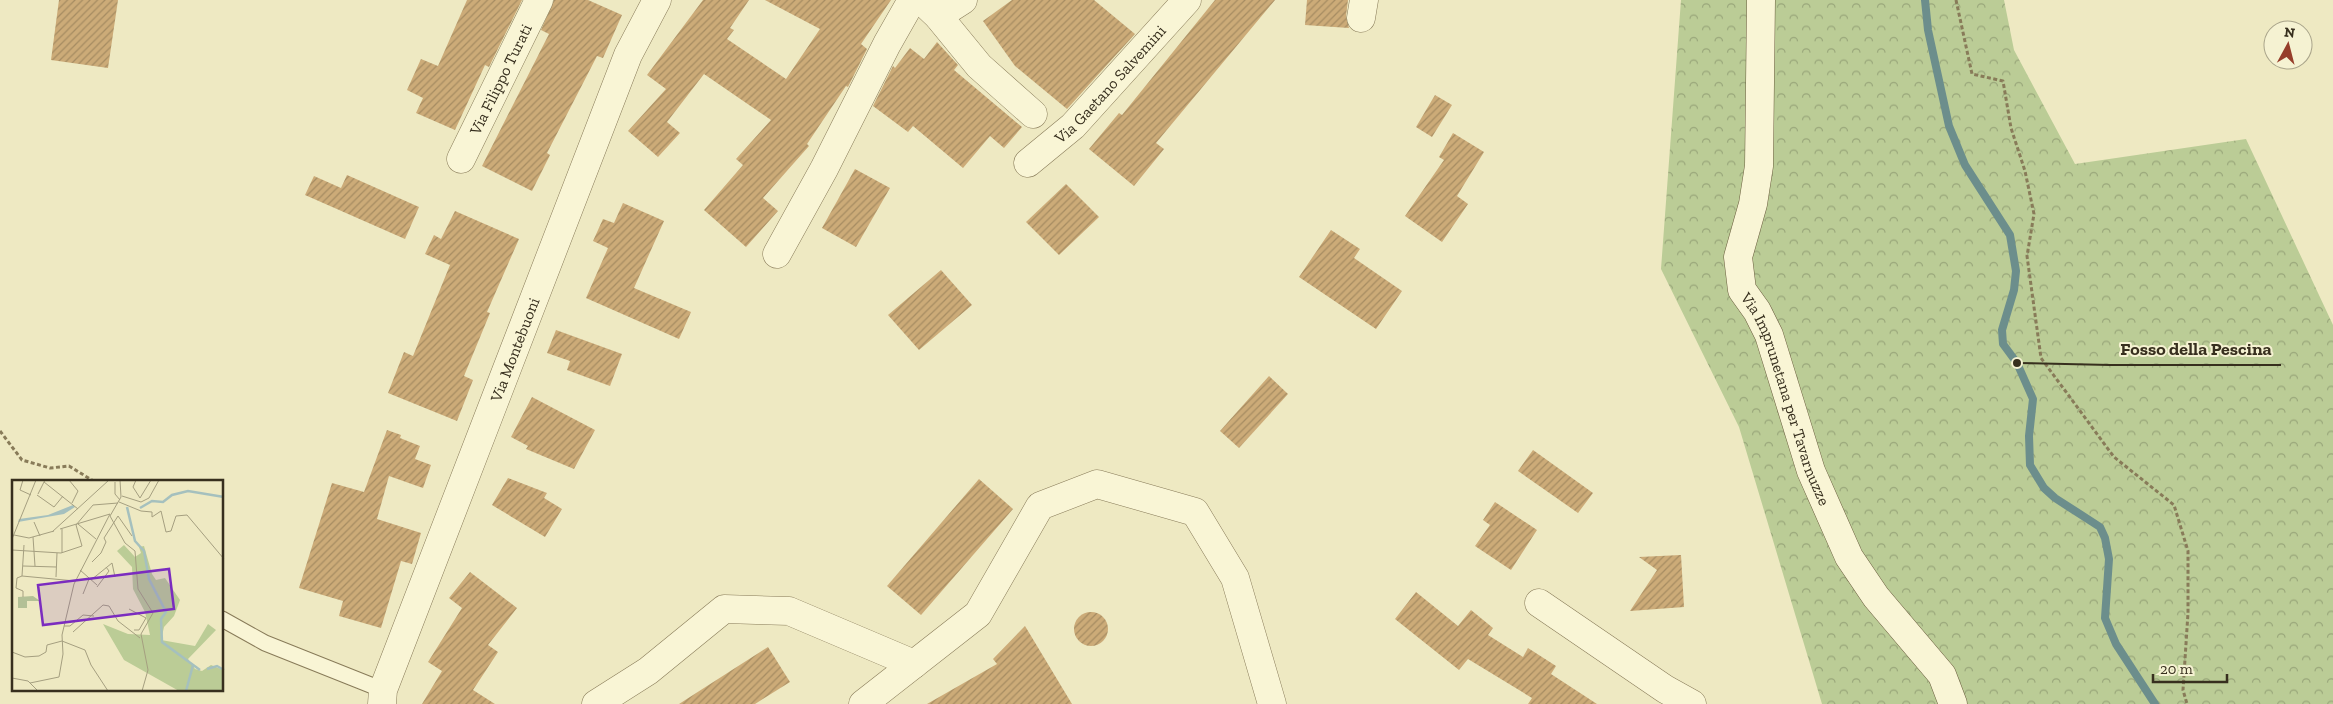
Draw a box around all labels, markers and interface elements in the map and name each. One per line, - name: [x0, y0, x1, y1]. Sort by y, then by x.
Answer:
- street label: Via Filippo Turati: [465, 20, 536, 139]
- north arrow: [2263, 20, 2313, 70]
- street label: Via Gaetano Salvemini: [1050, 21, 1170, 148]
- text: N: [2283, 24, 2296, 42]
- street label: Via Imprunetana per Tavarnuzze: [1737, 288, 1834, 508]
- street label: Via Montebuoni: [485, 294, 543, 405]
- callout: Fosso della Pescina: [2110, 332, 2281, 365]
- text: Fosso della Pescina: [2120, 338, 2272, 360]
- inset map: [12, 480, 224, 692]
- scale bar: [2153, 652, 2227, 684]
- text: 20 m: [2160, 660, 2193, 678]

